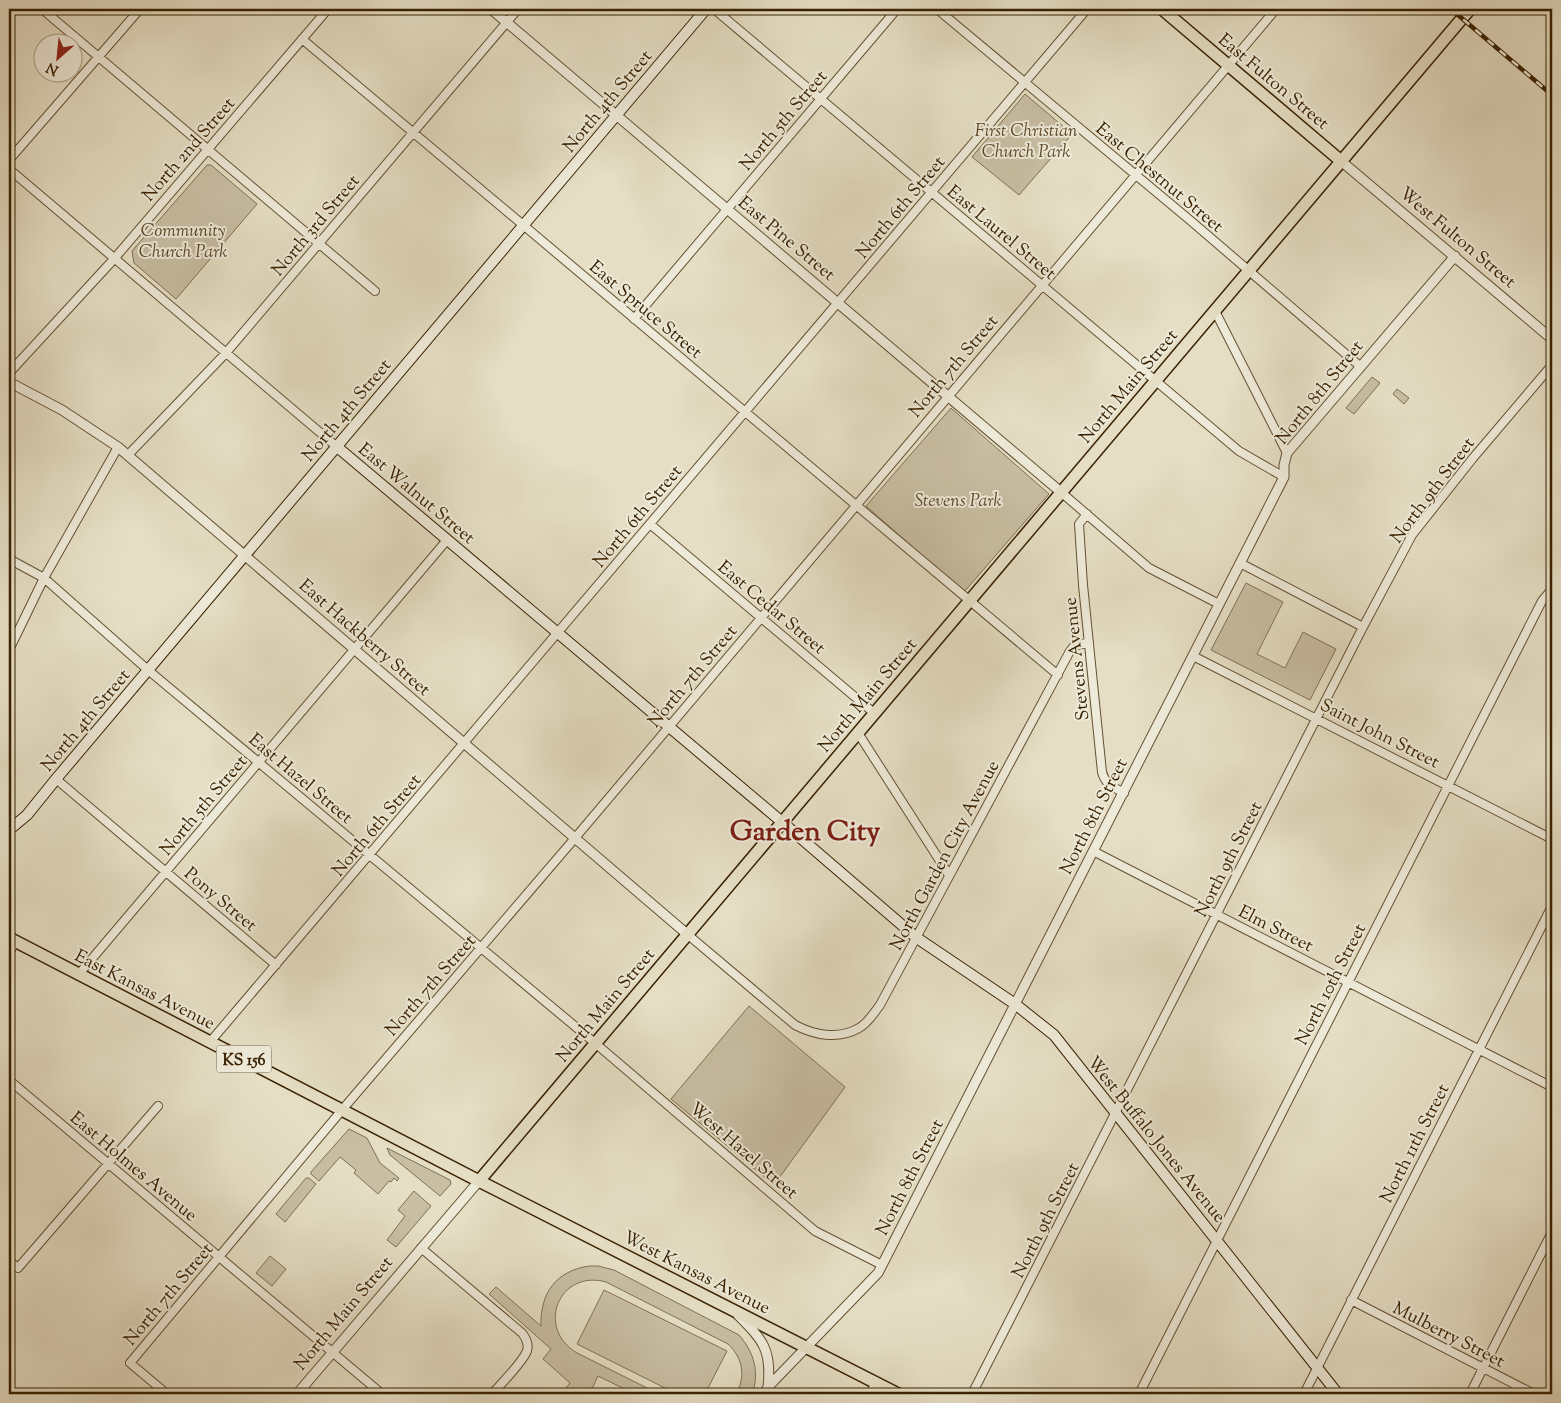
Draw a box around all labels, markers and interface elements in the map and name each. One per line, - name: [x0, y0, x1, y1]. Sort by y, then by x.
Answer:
- street label: East Fulton Street: [1211, 28, 1334, 137]
- north arrow: [32, 32, 82, 82]
- street label: North 4th Street: [558, 45, 659, 159]
- text: N: [43, 56, 63, 79]
- street label: North 5th Street: [735, 65, 834, 177]
- street label: North 2nd Street: [137, 92, 242, 208]
- street label: East Chestnut Street: [1089, 117, 1228, 240]
- park label: First Christian Church Park: [974, 119, 1078, 166]
- street label: North 6th Street: [851, 151, 952, 265]
- street label: North 3rd Street: [266, 170, 367, 283]
- street label: East Laurel Street: [940, 180, 1061, 287]
- street label: West Fulton Street: [1393, 182, 1521, 295]
- street label: East Pine Street: [731, 191, 840, 288]
- park label: Community Church Park: [139, 219, 227, 266]
- street label: East Spruce Street: [582, 255, 707, 366]
- street label: North 7th Street: [904, 310, 1005, 424]
- street label: North Main Street: [1074, 324, 1185, 450]
- street label: North 8th Street: [1270, 336, 1371, 451]
- street label: North 4th Street: [297, 354, 398, 468]
- street label: North 9th Street: [1385, 433, 1482, 550]
- street label: East Walnut Street: [352, 438, 480, 551]
- street label: North 6th Street: [588, 460, 689, 574]
- park label: Stevens Park: [914, 489, 1002, 515]
- street label: East Cedar Street: [711, 556, 830, 662]
- street label: East Hackberry Street: [292, 574, 435, 703]
- street label: Stevens Avenue: [1059, 596, 1097, 722]
- street label: North 7th Street: [643, 620, 744, 734]
- street label: North Main Street: [813, 633, 924, 759]
- street label: North 4th Street: [36, 664, 137, 778]
- street label: Saint John Street: [1315, 693, 1443, 776]
- street label: East Hazel Street: [242, 728, 358, 831]
- street label: North 5th Street: [155, 750, 254, 862]
- street label: North 8th Street: [1054, 754, 1135, 880]
- street label: North Garden City Avenue: [885, 756, 1007, 956]
- street label: North 6th Street: [327, 769, 428, 883]
- street label: North 9th Street: [1189, 797, 1270, 922]
- district label: Garden City: [730, 813, 880, 853]
- street label: Pony Street: [177, 862, 262, 939]
- street label: Elm Street: [1233, 900, 1317, 960]
- street label: North 10th Street: [1290, 919, 1374, 1050]
- street label: North 7th Street: [380, 930, 483, 1043]
- street label: North Main Street: [551, 943, 662, 1069]
- street label: East Kansas Avenue: [69, 944, 219, 1037]
- road number: KS 156: [216, 1046, 272, 1072]
- street label: West Buffalo Jones Avenue: [1080, 1051, 1231, 1229]
- street label: North 11th Street: [1375, 1080, 1457, 1208]
- street label: West Hazel Street: [683, 1097, 803, 1206]
- street label: East Holmes Avenue: [63, 1106, 202, 1229]
- street label: North 8th Street: [870, 1115, 951, 1241]
- street label: North 9th Street: [1006, 1158, 1087, 1283]
- street label: West Kansas Avenue: [618, 1225, 774, 1322]
- street label: North 7th Street: [119, 1238, 220, 1352]
- street label: North Main Street: [289, 1251, 400, 1377]
- street label: Mulberry Street: [1387, 1296, 1509, 1375]

